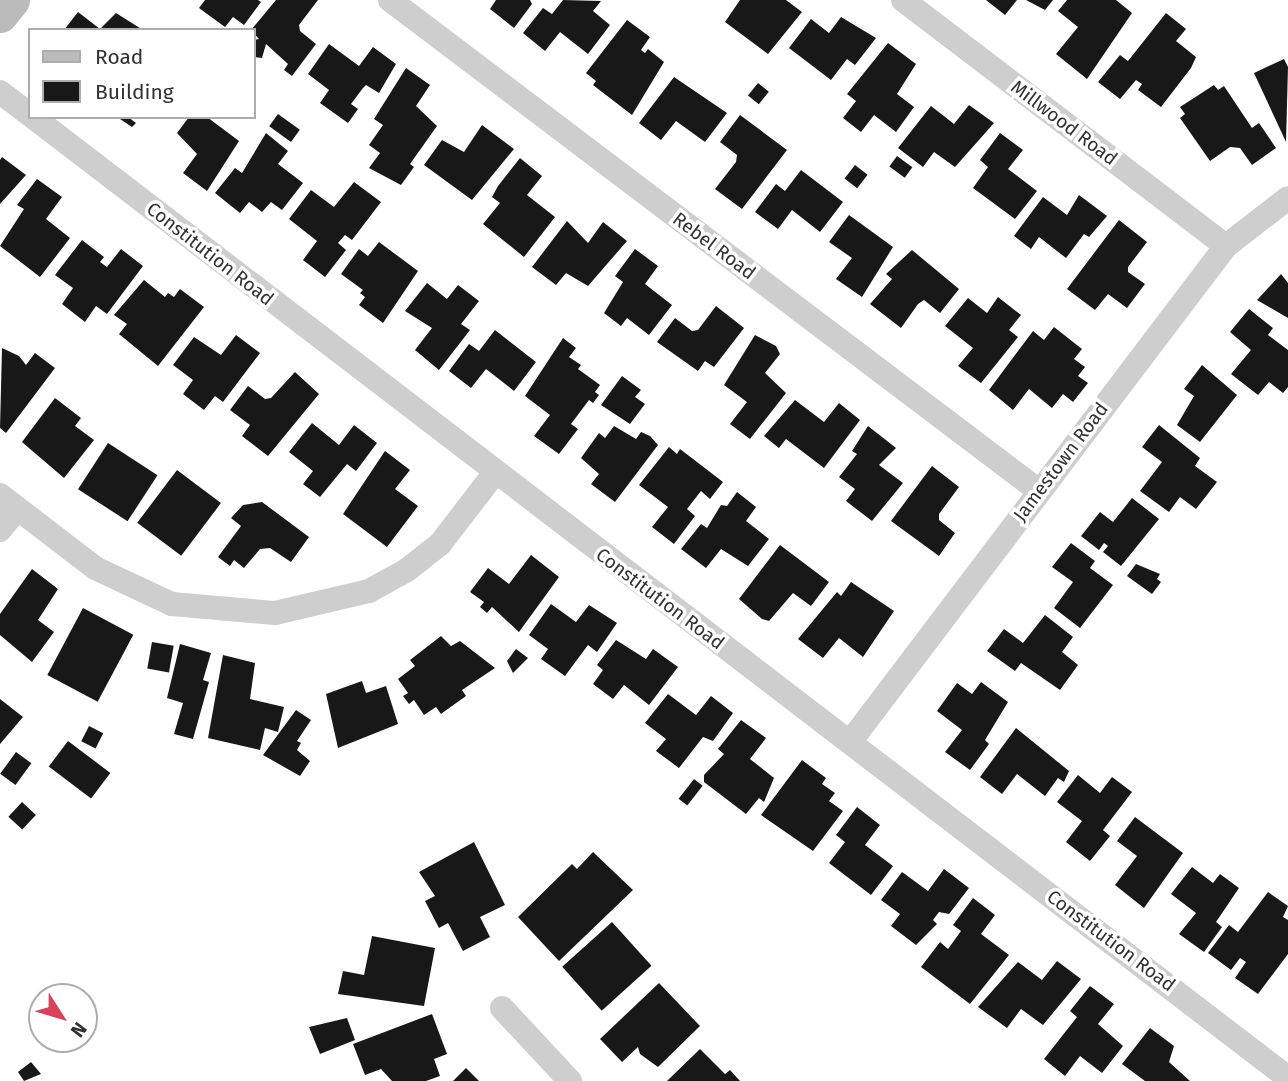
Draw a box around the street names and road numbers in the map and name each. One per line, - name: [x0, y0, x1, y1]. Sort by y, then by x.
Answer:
- street label: Millwood Road: [1006, 76, 1122, 170]
- street label: Constitution Road: [142, 197, 278, 311]
- street label: Rebel Road: [668, 208, 760, 284]
- street label: Jamestown Road: [1009, 398, 1113, 526]
- street label: Constitution Road: [591, 543, 729, 655]
- street label: Constitution Road: [1042, 885, 1180, 997]

